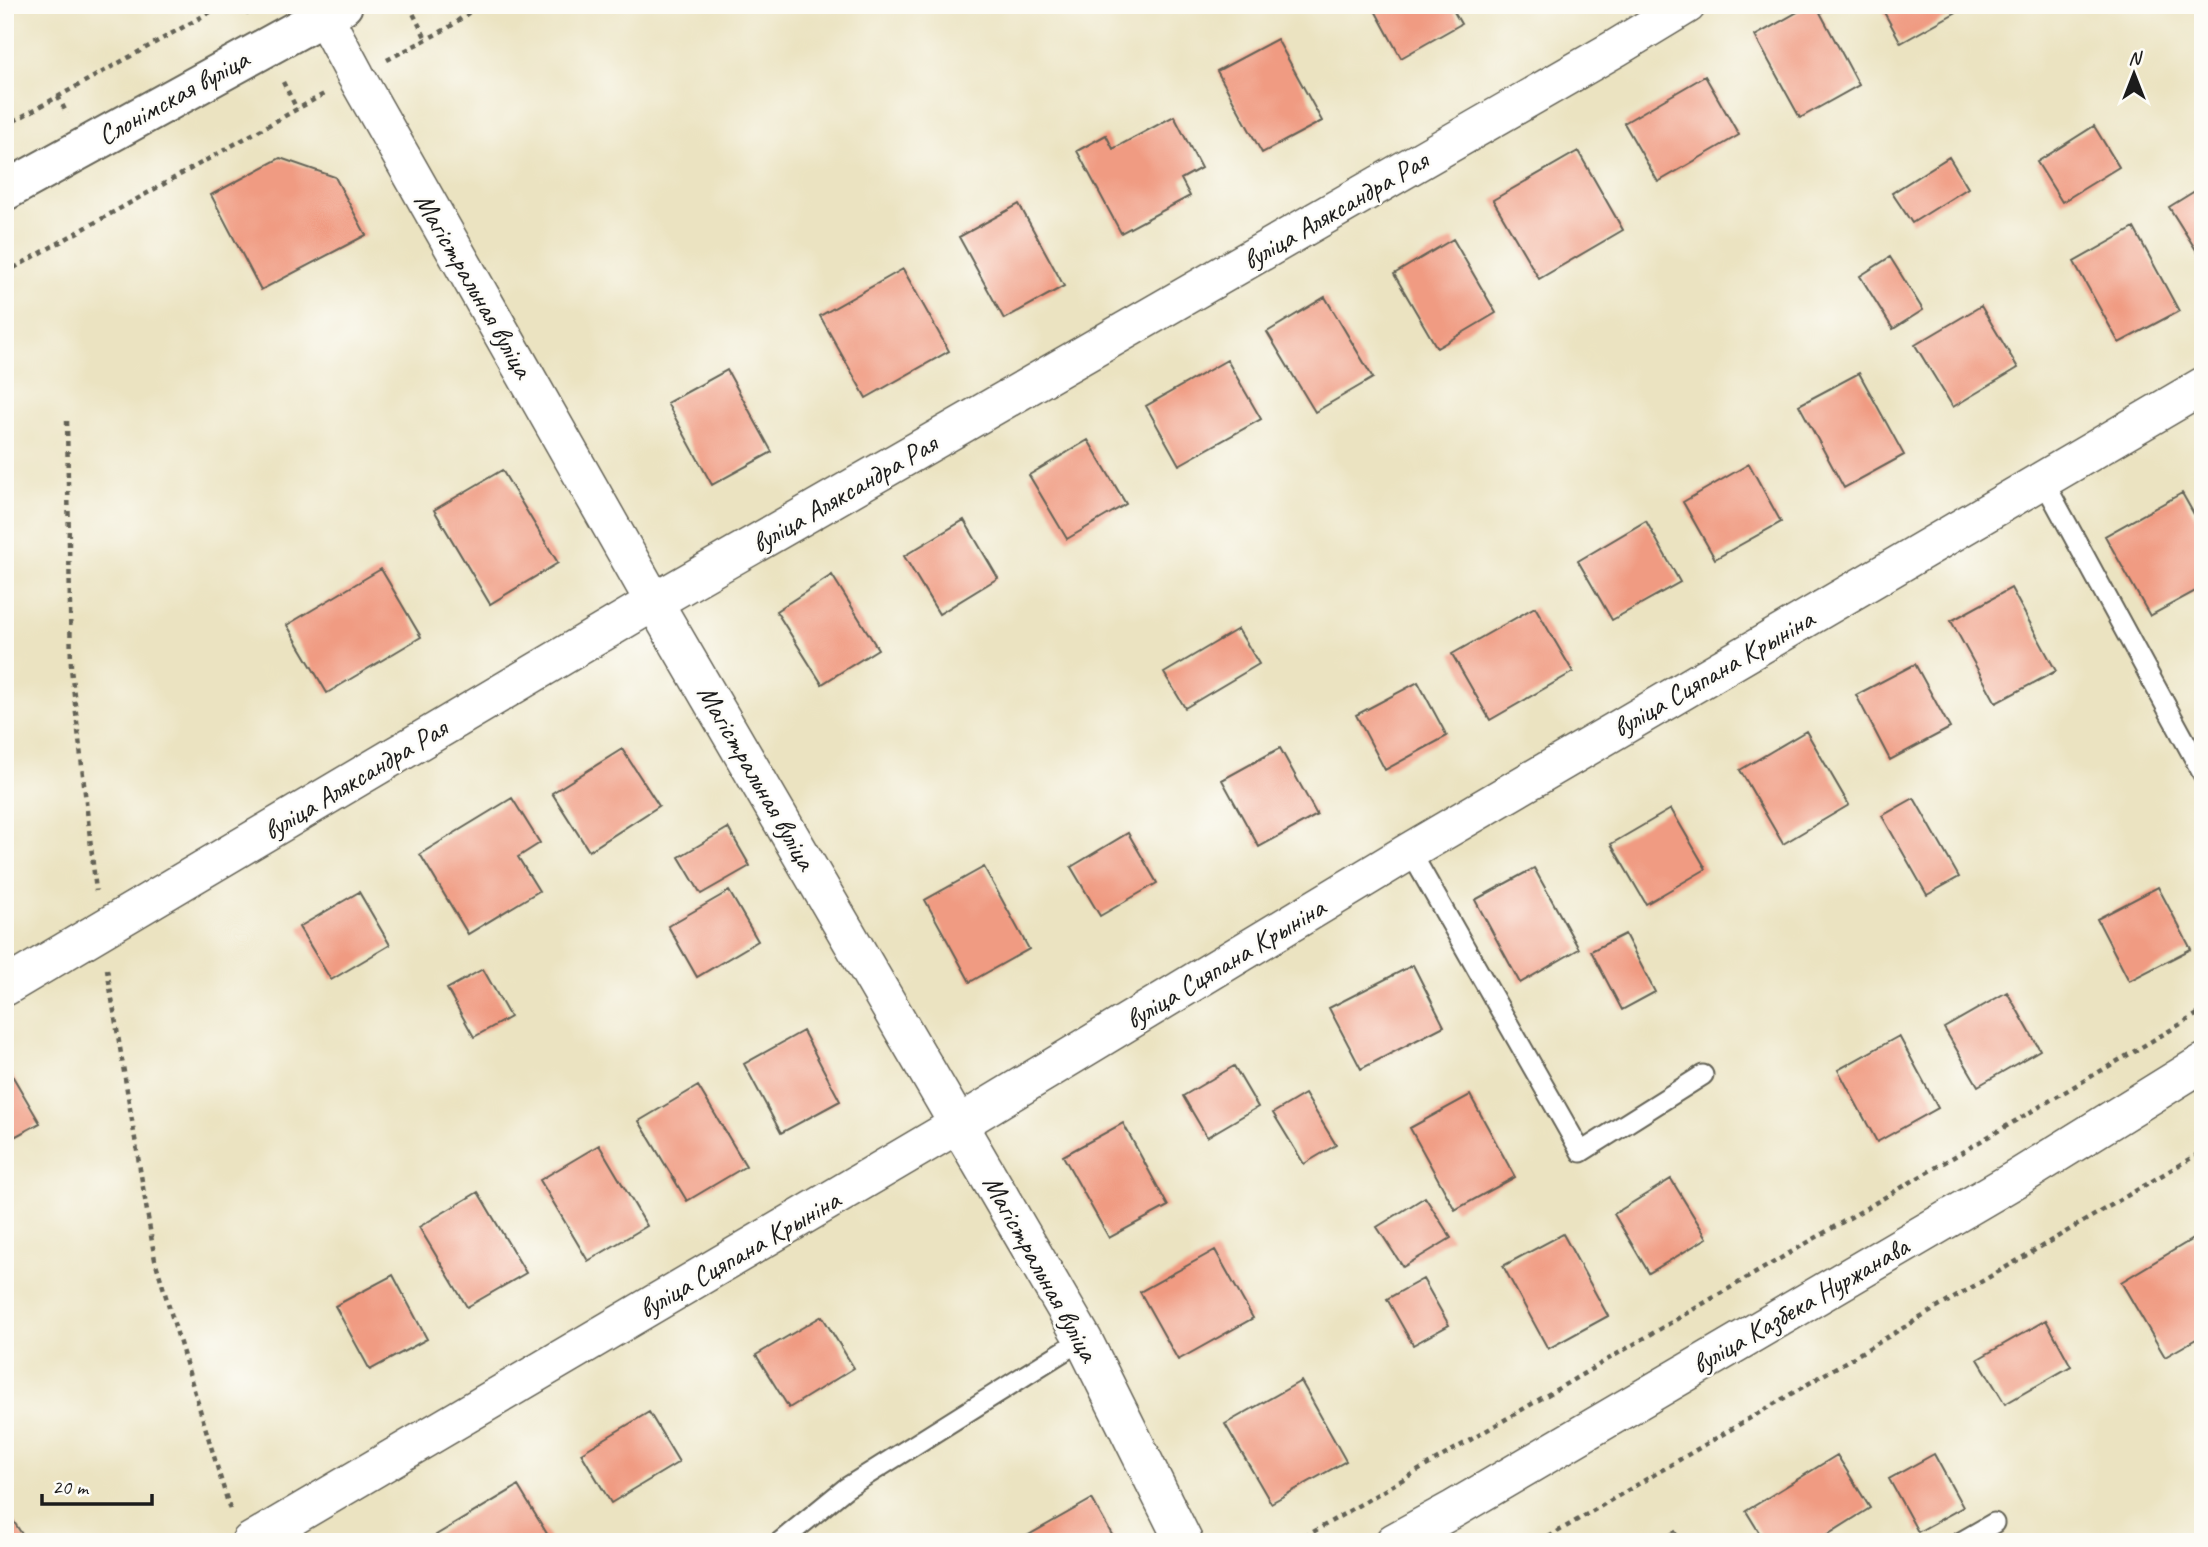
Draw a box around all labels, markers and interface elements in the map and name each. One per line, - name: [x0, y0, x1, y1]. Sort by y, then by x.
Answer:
- north arrow: [2100, 38, 2170, 108]
- street label: Слонімская вуліца: [91, 40, 256, 153]
- text: N: [2128, 46, 2143, 70]
- street label: вуліца Аляксандра Рая: [1236, 141, 1436, 277]
- street label: Магістральная вуліца: [407, 186, 542, 385]
- street label: вуліца Аляксандра Рая: [745, 424, 945, 560]
- street label: вуліца Сцяпана Крыніна: [1606, 600, 1822, 745]
- street label: Магістральная вуліца: [690, 678, 825, 877]
- street label: вуліца Аляксандра Рая: [257, 709, 455, 848]
- street label: вуліца Сцяпана Крыніна: [1119, 889, 1333, 1036]
- street label: Магістральная вуліца: [975, 1169, 1108, 1369]
- street label: вуліца Сцяпана Крыніна: [632, 1181, 848, 1326]
- street label: вуліца Казбека Нуржанава: [1685, 1228, 1916, 1381]
- scale bar: [42, 1463, 152, 1507]
- text: 20 m: [52, 1474, 90, 1500]

